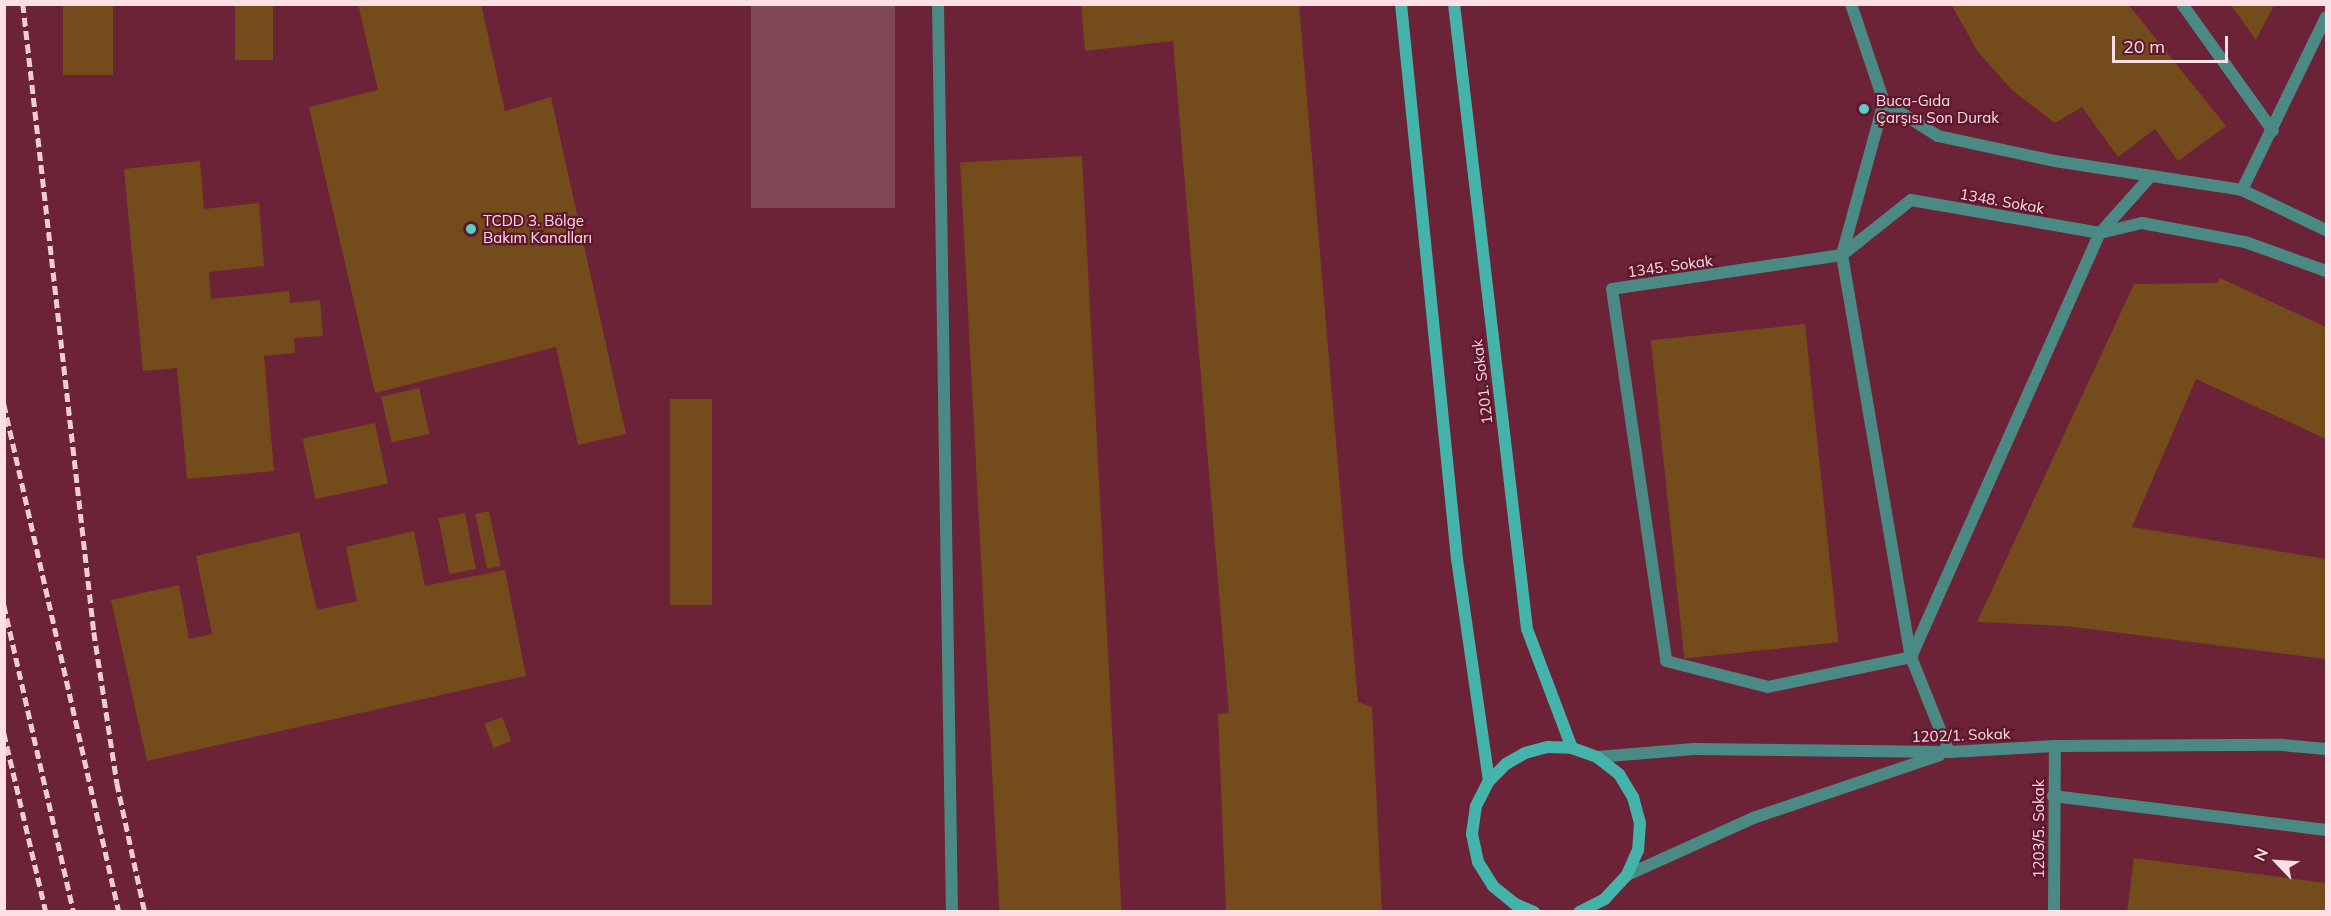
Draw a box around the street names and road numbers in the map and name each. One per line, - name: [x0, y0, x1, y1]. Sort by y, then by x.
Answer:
- street label: 1348. Sokak: [1958, 185, 2046, 217]
- street label: 1345. Sokak: [1626, 251, 1714, 281]
- street label: 1201. Sokak: [1468, 338, 1496, 426]
- street label: 1202/1. Sokak: [1911, 724, 2011, 746]
- street label: 1203/5. Sokak: [2030, 780, 2048, 878]

